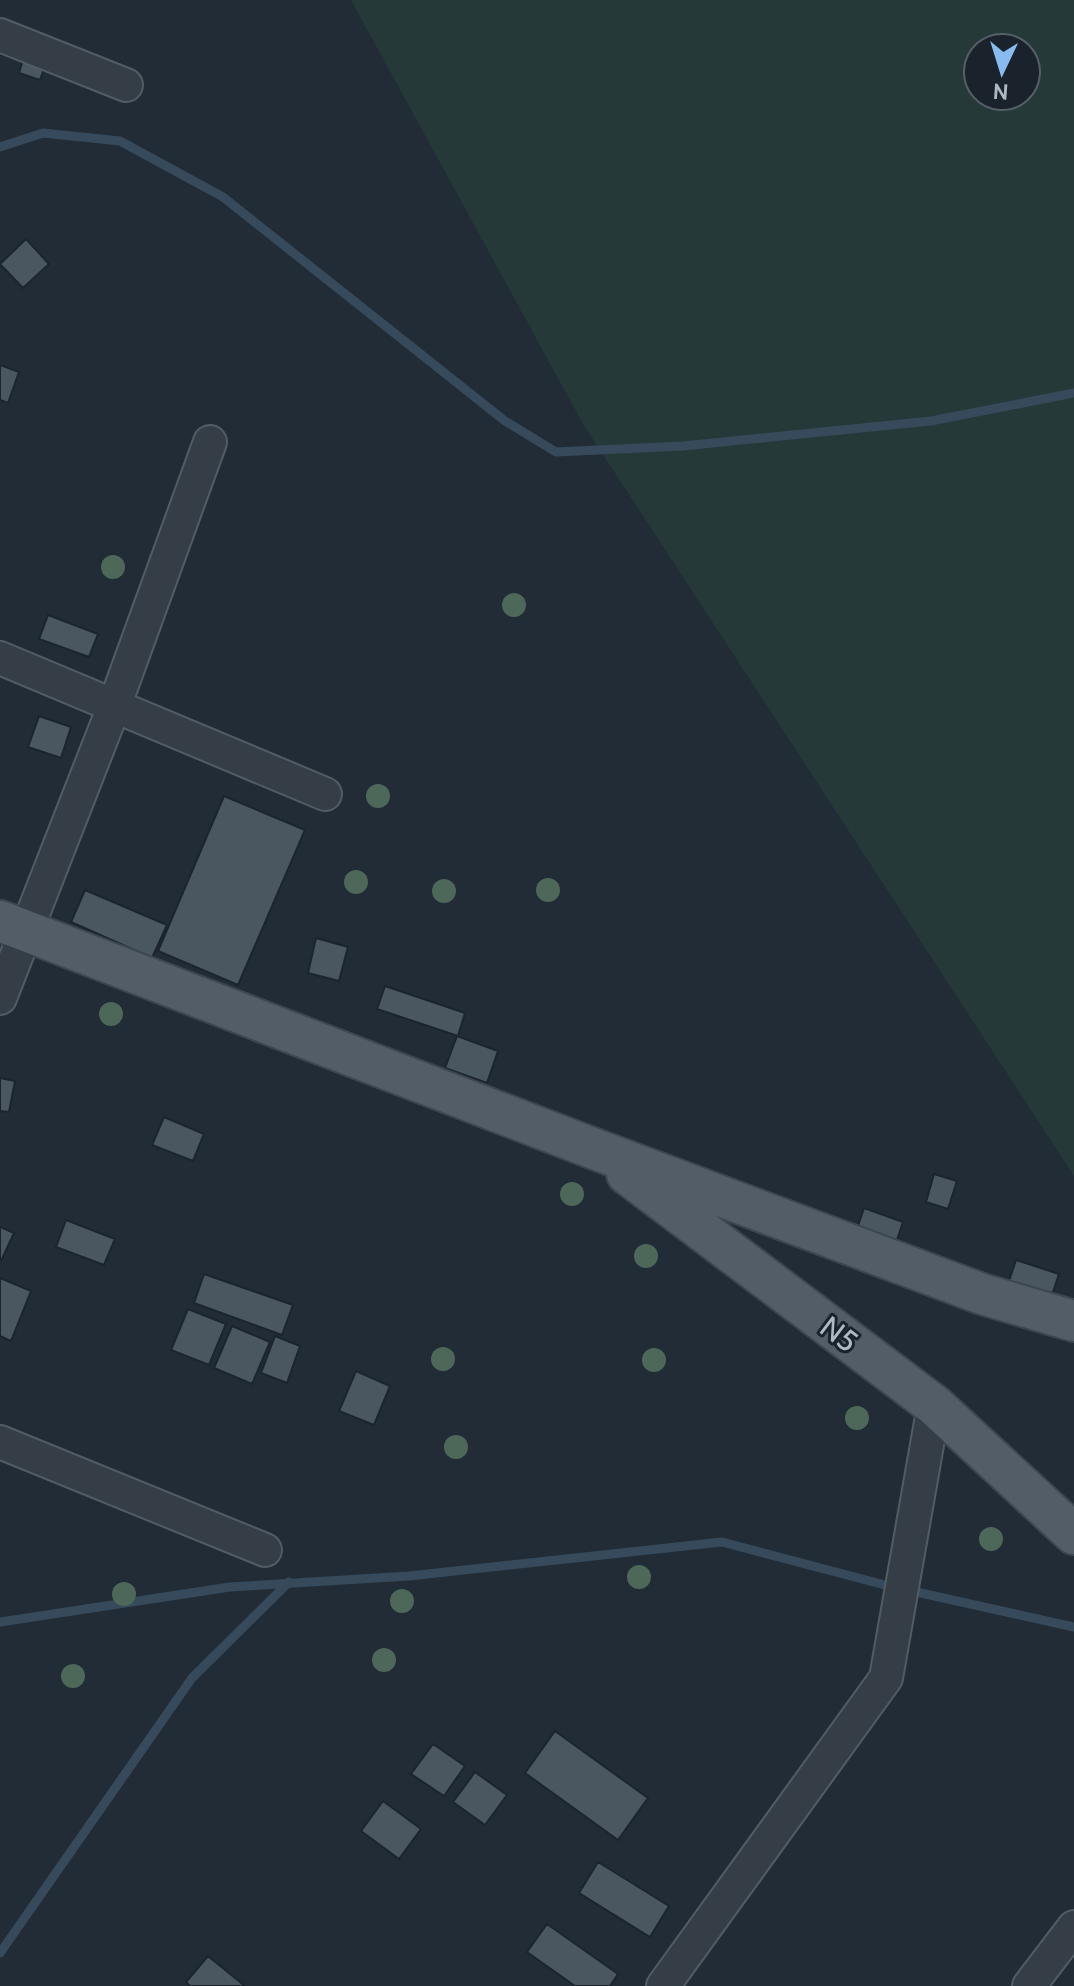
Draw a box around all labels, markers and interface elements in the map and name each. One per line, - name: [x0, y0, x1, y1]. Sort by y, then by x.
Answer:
- north arrow: [962, 32, 1042, 112]
- text: N: [992, 77, 1009, 105]
- street label: N5: [813, 1308, 865, 1360]

